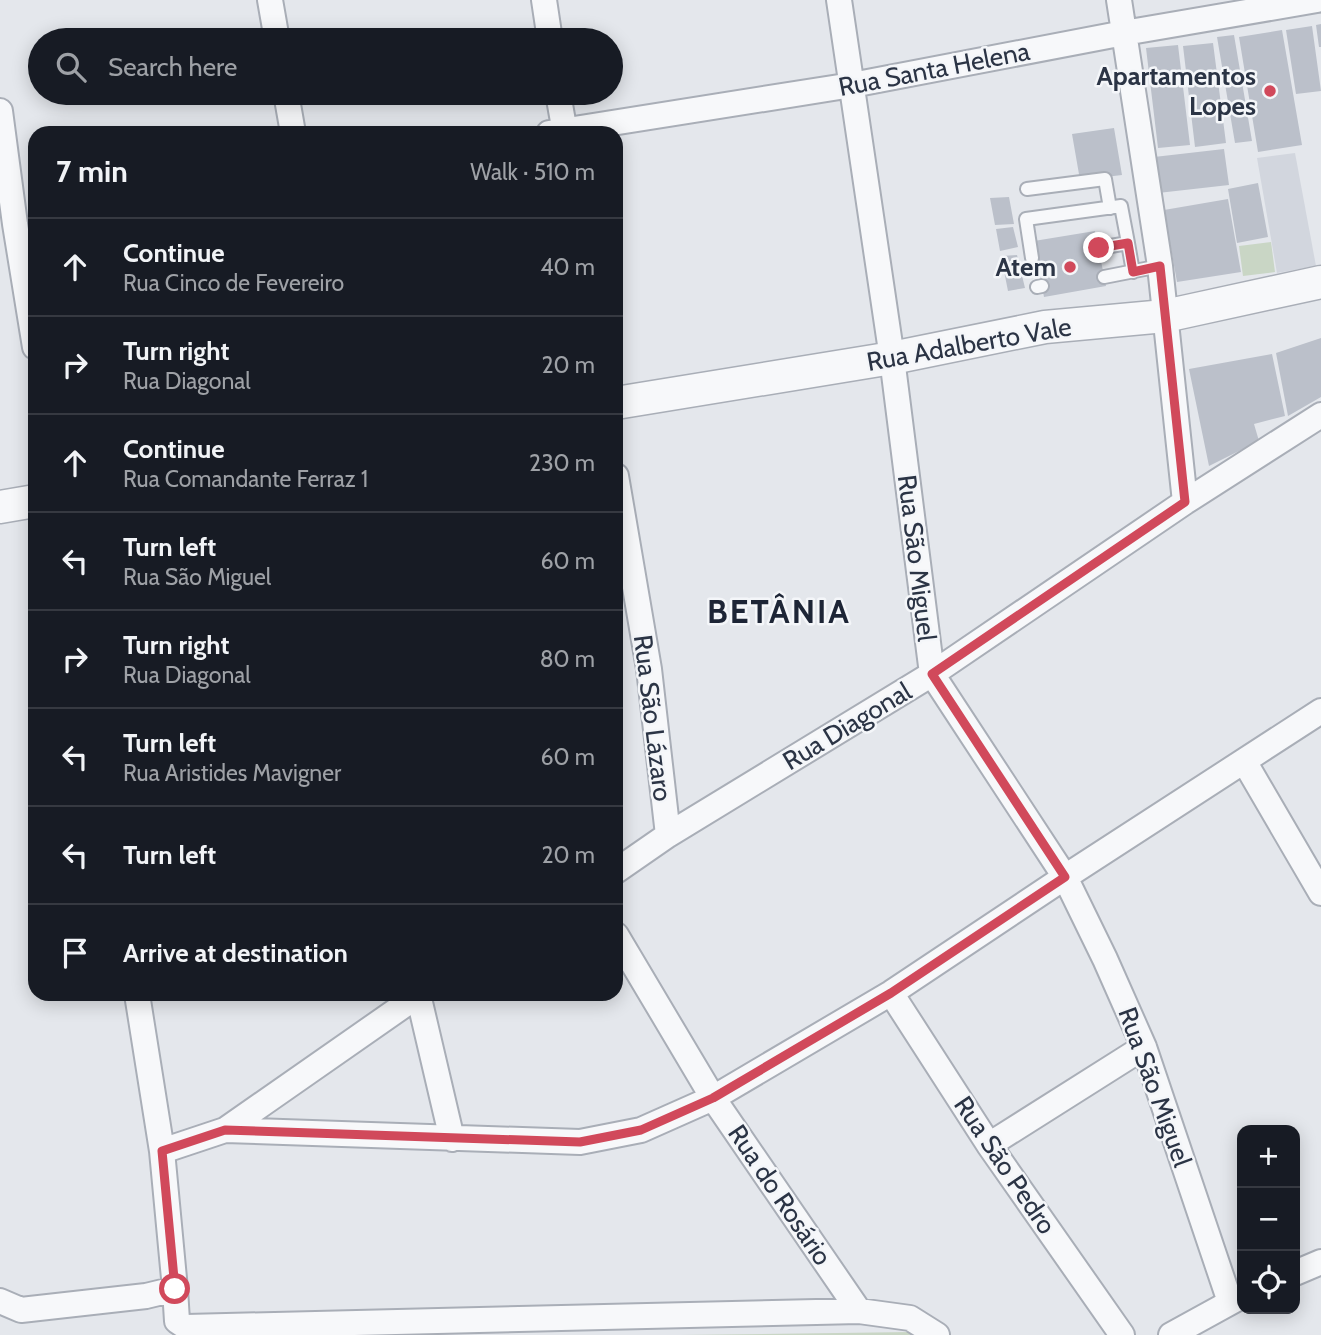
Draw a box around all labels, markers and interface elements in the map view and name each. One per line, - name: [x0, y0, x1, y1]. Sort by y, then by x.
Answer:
- search box: [28, 28, 623, 105]
- street label: Rua Santa Helena: [836, 35, 1033, 103]
- icon: search: [52, 48, 90, 86]
- text: Search here: [108, 51, 237, 83]
- place label: Apartamentos Lopes: [1097, 60, 1256, 122]
- marker: Apartamentos Lopes: [1262, 83, 1278, 99]
- text: 7 min: [56, 153, 128, 190]
- text: Walk · 510 m: [470, 158, 595, 186]
- route end: [1083, 232, 1114, 263]
- text: Continue: [123, 237, 225, 269]
- icon: ahead: [56, 248, 94, 286]
- place label: Atem: [995, 251, 1056, 283]
- text: 40 m: [540, 253, 595, 281]
- marker: Atem: [1062, 259, 1078, 275]
- text: Rua Cinco de Fevereiro: [123, 269, 344, 297]
- street label: Rua Adalberto Vale: [864, 310, 1074, 378]
- text: Turn right: [123, 335, 229, 367]
- icon: right: [56, 346, 94, 384]
- text: 20 m: [542, 351, 595, 379]
- text: Rua Diagonal: [123, 367, 251, 395]
- text: Continue: [123, 433, 225, 465]
- icon: ahead: [56, 444, 94, 482]
- text: 230 m: [529, 449, 595, 477]
- text: Rua Comandante Ferraz 1: [123, 465, 368, 493]
- street label: Rua São Miguel: [891, 473, 943, 643]
- text: Turn left: [123, 531, 216, 563]
- icon: left: [56, 542, 94, 580]
- text: 60 m: [541, 547, 595, 575]
- text: Rua São Miguel: [123, 563, 271, 591]
- district label: BETÂNIA: [707, 591, 851, 631]
- text: Turn right: [123, 629, 229, 661]
- street label: Rua São Lázaro: [627, 633, 679, 803]
- icon: right: [56, 640, 94, 678]
- text: 80 m: [540, 645, 595, 673]
- text: Rua Diagonal: [123, 661, 251, 689]
- street label: Rua Diagonal: [777, 675, 917, 777]
- text: Turn left: [123, 727, 216, 759]
- icon: left: [56, 738, 94, 776]
- text: 60 m: [541, 743, 595, 771]
- text: Rua Aristides Mavigner: [123, 759, 341, 787]
- icon: left: [56, 836, 94, 874]
- text: Turn left: [123, 839, 216, 871]
- text: 20 m: [542, 841, 595, 869]
- icon: arrive: [56, 934, 94, 972]
- text: Arrive at destination: [123, 937, 348, 969]
- street label: Rua São Miguel: [1111, 1003, 1199, 1171]
- street label: Rua São Pedro: [947, 1090, 1063, 1240]
- street label: Rua do Rosário: [721, 1119, 839, 1271]
- map controls: [1237, 1125, 1300, 1314]
- button: +: [1237, 1125, 1300, 1188]
- button: −: [1237, 1188, 1300, 1251]
- button: locate: [1237, 1251, 1300, 1314]
- route start: [159, 1273, 190, 1304]

